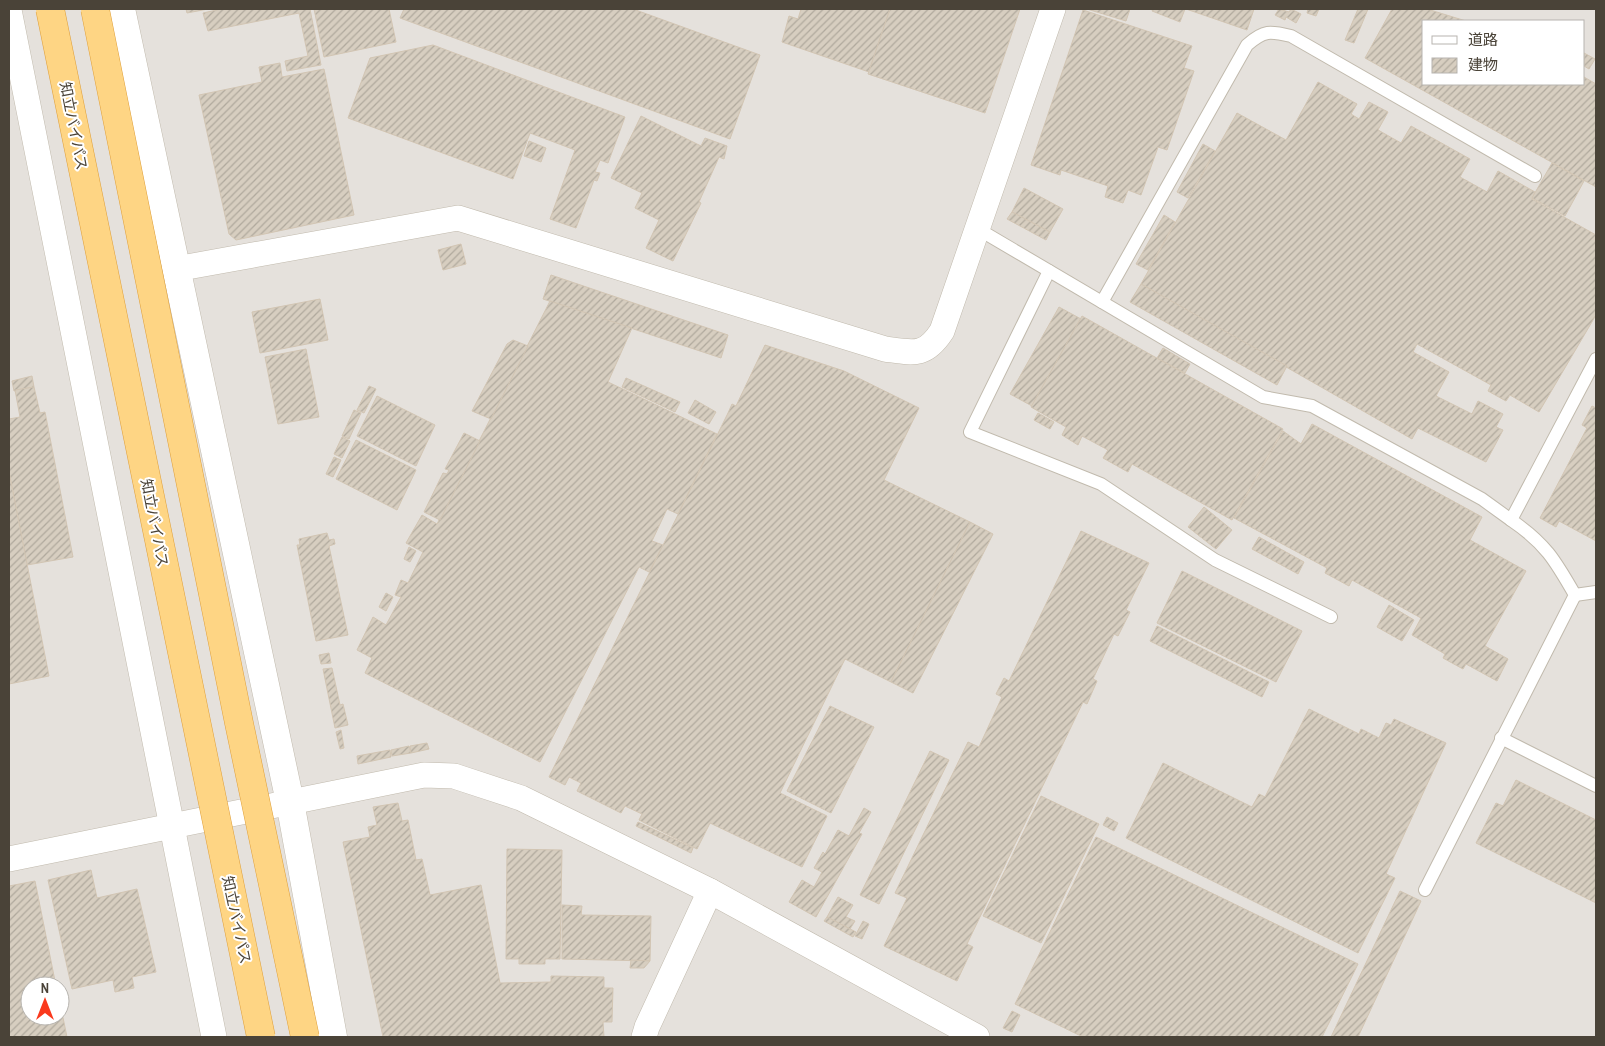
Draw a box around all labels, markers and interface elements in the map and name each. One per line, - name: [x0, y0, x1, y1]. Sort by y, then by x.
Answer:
- legend: [1422, 20, 1585, 85]
- text: 道路: [1468, 29, 1498, 50]
- text: 建物: [1468, 54, 1498, 75]
- street label: 知立バイパス: [55, 80, 93, 172]
- street label: 知立バイパス: [136, 477, 174, 569]
- street label: 知立バイパス: [217, 874, 257, 966]
- north arrow: [20, 976, 70, 1026]
- text: N: [41, 979, 49, 997]

